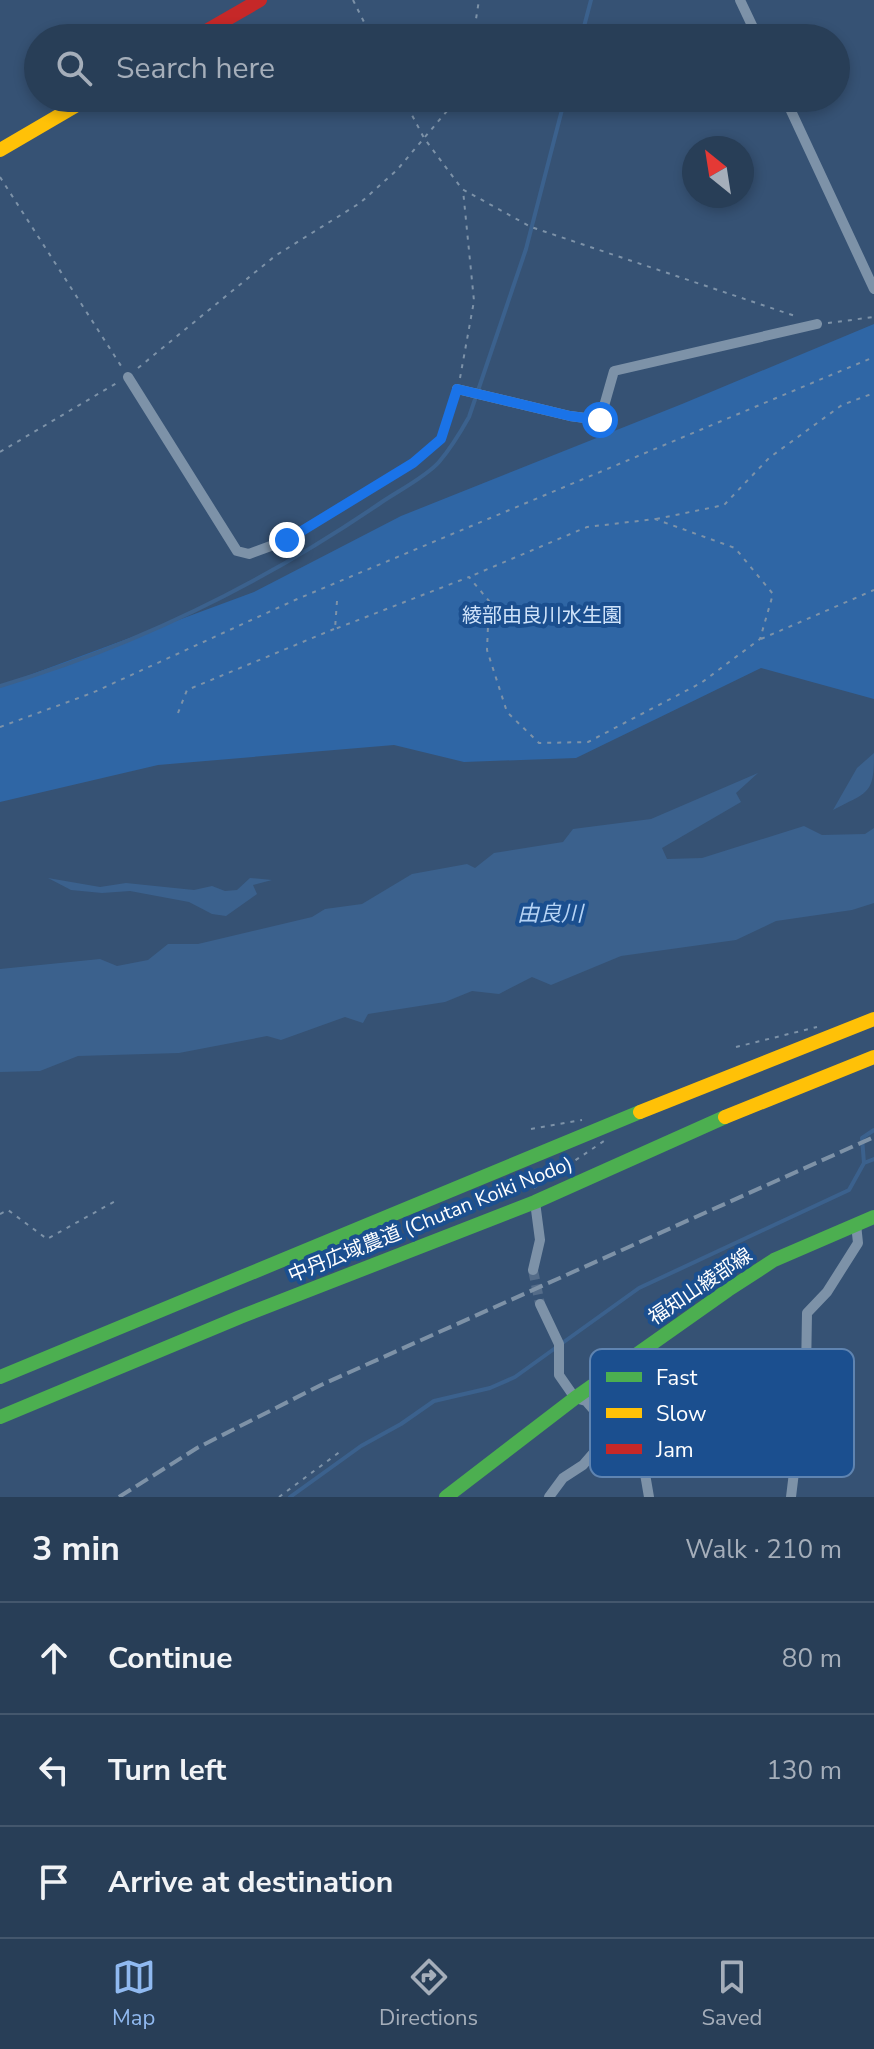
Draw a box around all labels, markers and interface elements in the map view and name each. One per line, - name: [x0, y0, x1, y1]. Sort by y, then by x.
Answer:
- search box: [24, 24, 850, 112]
- icon: search: [52, 46, 96, 90]
- text: Search here: [116, 48, 275, 89]
- north arrow: [682, 136, 754, 208]
- route start: [582, 402, 618, 438]
- route end: [269, 522, 305, 558]
- park label: 綾部由良川水生園: [462, 602, 622, 629]
- water label: 由良川: [517, 899, 585, 929]
- street label: 中丹広域農道 (Chutan Koiki Nodo): [284, 1150, 576, 1289]
- street label: 福知山綾部線: [643, 1242, 758, 1331]
- legend: [590, 1349, 854, 1477]
- text: Fast: [656, 1363, 698, 1393]
- text: Slow: [656, 1399, 707, 1429]
- text: Jam: [655, 1435, 694, 1465]
- text: 3 min: [32, 1526, 120, 1572]
- text: Walk · 210 m: [685, 1532, 842, 1567]
- icon: ahead: [32, 1636, 76, 1680]
- text: Continue: [108, 1638, 233, 1679]
- text: 80 m: [782, 1641, 842, 1676]
- icon: left: [32, 1748, 76, 1792]
- text: Turn left: [108, 1750, 226, 1791]
- text: 130 m: [766, 1753, 842, 1788]
- icon: arrive: [32, 1860, 76, 1904]
- text: Arrive at destination: [108, 1862, 393, 1903]
- tab: Map: [112, 1955, 156, 2033]
- tab: Directions: [379, 1955, 478, 2033]
- tab: Saved: [702, 1955, 762, 2033]

